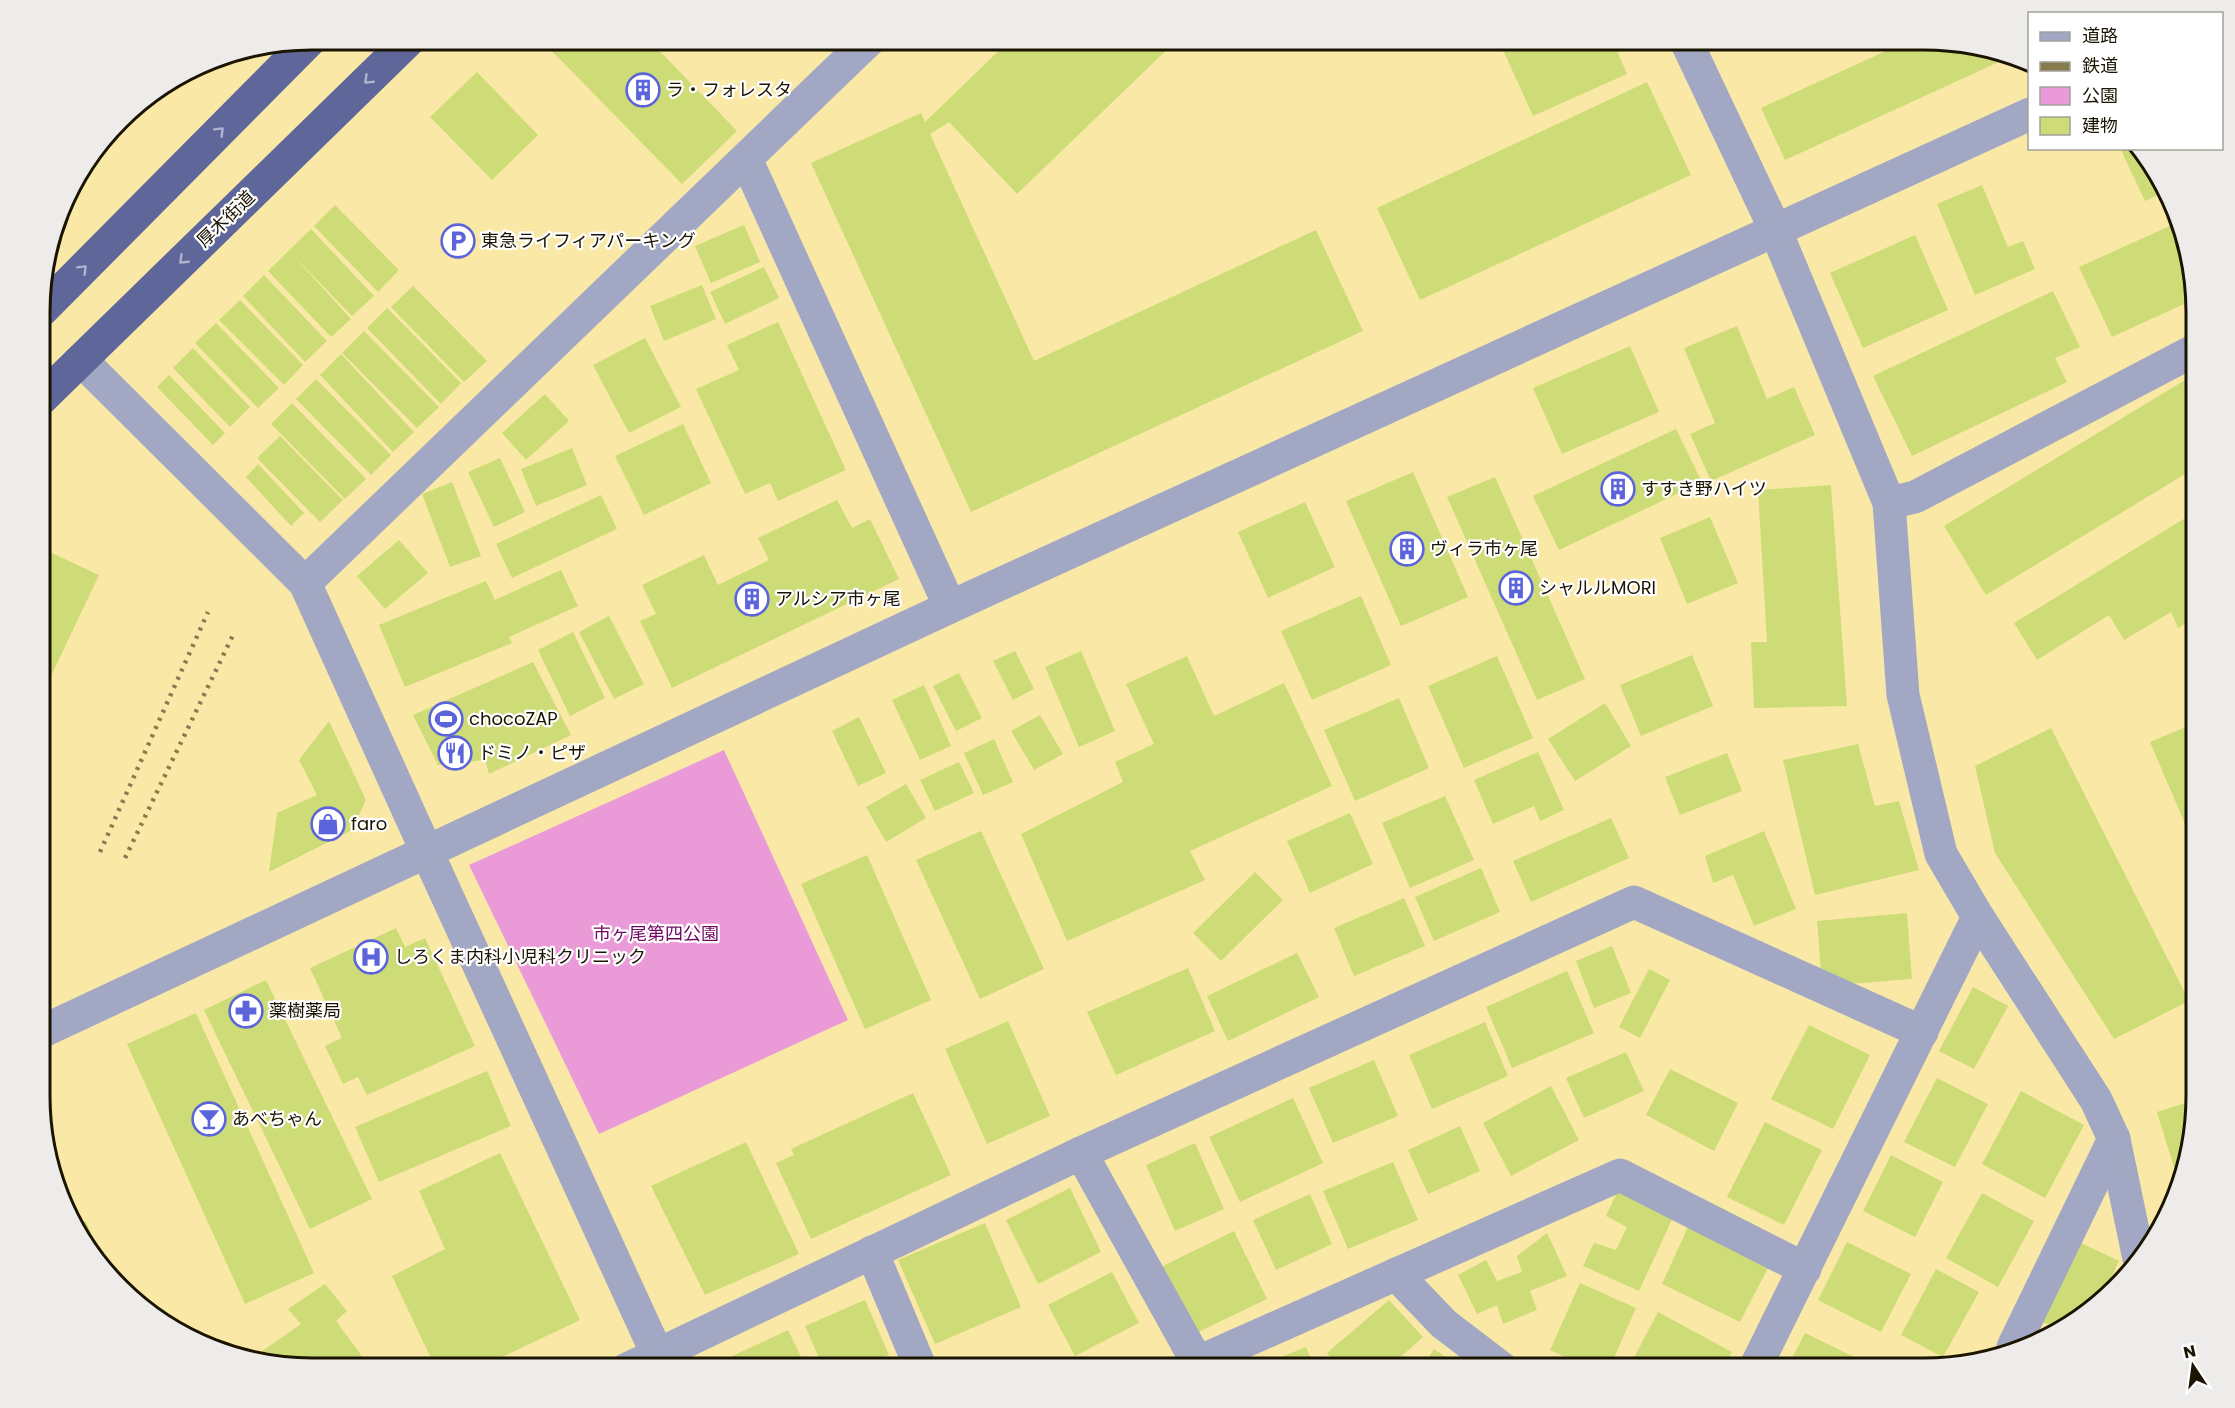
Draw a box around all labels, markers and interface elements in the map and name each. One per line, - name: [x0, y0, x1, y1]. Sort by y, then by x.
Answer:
- legend: [2028, 12, 2223, 150]
- text: 道路: [2082, 23, 2118, 48]
- text: 鉄道: [2082, 53, 2118, 78]
- one-way arrow: [365, 72, 376, 83]
- building icon: ラ・フォレスタ: [625, 72, 661, 108]
- place label: ラ・フォレスタ: [666, 77, 792, 102]
- text: 公園: [2082, 83, 2118, 108]
- text: 建物: [2082, 113, 2118, 138]
- one-way arrow: [213, 127, 224, 137]
- street label: 厚木街道: [191, 185, 260, 253]
- parking icon: 東急ライフィアパーキング: [440, 223, 476, 259]
- place label: 東急ライフィアパーキング: [481, 228, 696, 253]
- one-way arrow: [180, 253, 190, 264]
- one-way arrow: [75, 266, 86, 277]
- building icon: すすき野ハイツ: [1600, 471, 1636, 507]
- place label: すすき野ハイツ: [1641, 476, 1767, 501]
- building icon: ヴィラ市ヶ尾: [1389, 531, 1425, 567]
- place label: ヴィラ市ヶ尾: [1430, 536, 1538, 561]
- building icon: シャルルMORI: [1498, 570, 1534, 606]
- place label: シャルルMORI: [1539, 575, 1656, 600]
- building icon: アルシア市ヶ尾: [734, 581, 770, 617]
- place label: アルシア市ヶ尾: [775, 586, 901, 611]
- sports icon: chocoZAP: [428, 701, 464, 737]
- place label: chocoZAP: [469, 706, 558, 731]
- restaurant icon: ドミノ・ピザ: [437, 735, 473, 771]
- place label: ドミノ・ピザ: [478, 740, 586, 765]
- shop icon: faro: [310, 806, 346, 842]
- place label: faro: [351, 811, 387, 836]
- park label: 市ヶ尾第四公園: [593, 921, 719, 946]
- hospital icon: しろくま内科小児科クリニック: [353, 939, 389, 975]
- place label: しろくま内科小児科クリニック: [394, 944, 646, 969]
- pharmacy icon: 薬樹薬局: [228, 993, 264, 1029]
- place label: 薬樹薬局: [269, 998, 341, 1023]
- bar icon: あべちゃん: [191, 1101, 227, 1137]
- place label: あべちゃん: [232, 1106, 322, 1131]
- north arrow: [2163, 1336, 2223, 1396]
- text: N: [2181, 1339, 2198, 1364]

